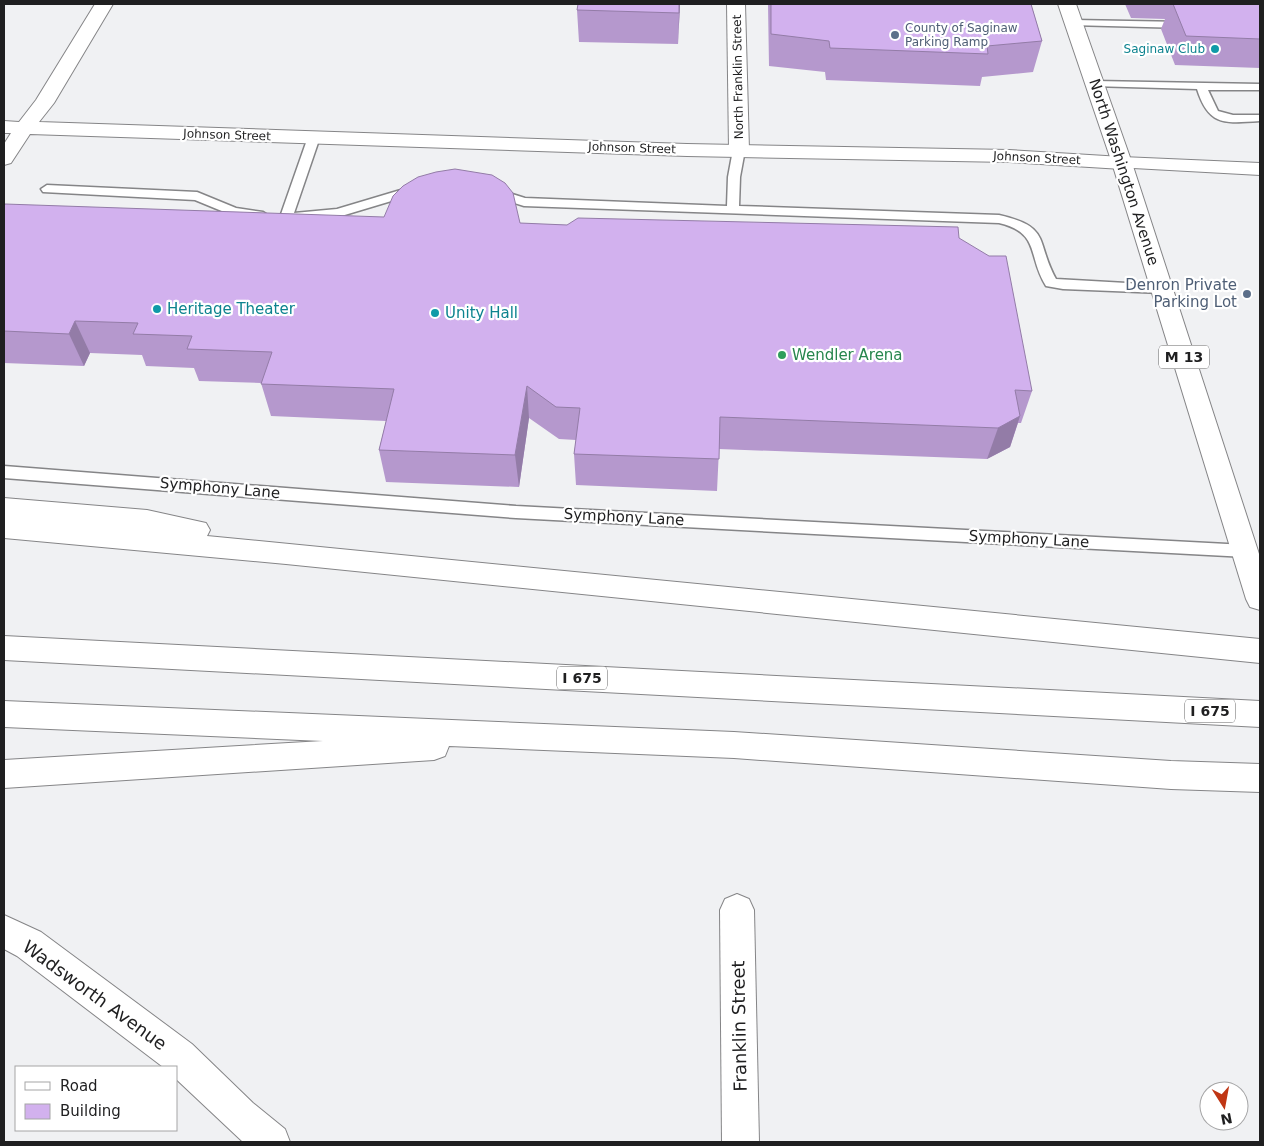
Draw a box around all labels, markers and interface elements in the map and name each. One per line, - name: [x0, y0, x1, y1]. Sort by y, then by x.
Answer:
- street label: North Franklin Street: [730, 14, 746, 140]
- place label: County of Saginaw Parking Ramp: [905, 21, 1018, 49]
- marker: County of Saginaw Parking Ramp: [889, 29, 901, 41]
- place label: Saginaw Club: [1124, 42, 1205, 56]
- marker: Saginaw Club: [1209, 43, 1221, 55]
- street label: North Washington Avenue: [1085, 76, 1163, 268]
- street label: Johnson Street: [182, 126, 271, 144]
- street label: Johnson Street: [587, 139, 676, 157]
- street label: Johnson Street: [992, 149, 1081, 167]
- place label: Denron Private Parking Lot: [1125, 276, 1237, 311]
- marker: Denron Private Parking Lot: [1241, 288, 1253, 300]
- place label: Heritage Theater: [167, 300, 296, 318]
- marker: Heritage Theater: [151, 303, 163, 315]
- place label: Unity Hall: [445, 304, 518, 322]
- marker: Unity Hall: [429, 307, 441, 319]
- place label: Wendler Arena: [792, 346, 903, 364]
- road number: M 13: [1159, 346, 1209, 368]
- marker: Wendler Arena: [776, 349, 788, 361]
- street label: Symphony Lane: [159, 474, 281, 502]
- street label: Symphony Lane: [563, 505, 685, 529]
- street label: Symphony Lane: [968, 527, 1090, 551]
- road number: I 675: [557, 666, 607, 690]
- road number: I 675: [1185, 699, 1235, 722]
- street label: Wadsworth Avenue: [19, 936, 171, 1054]
- street label: Franklin Street: [727, 960, 751, 1092]
- legend: [15, 1066, 178, 1131]
- text: Road: [60, 1077, 98, 1095]
- north arrow: [1199, 1081, 1249, 1131]
- text: Building: [60, 1102, 121, 1120]
- text: N: [1219, 1110, 1234, 1128]

